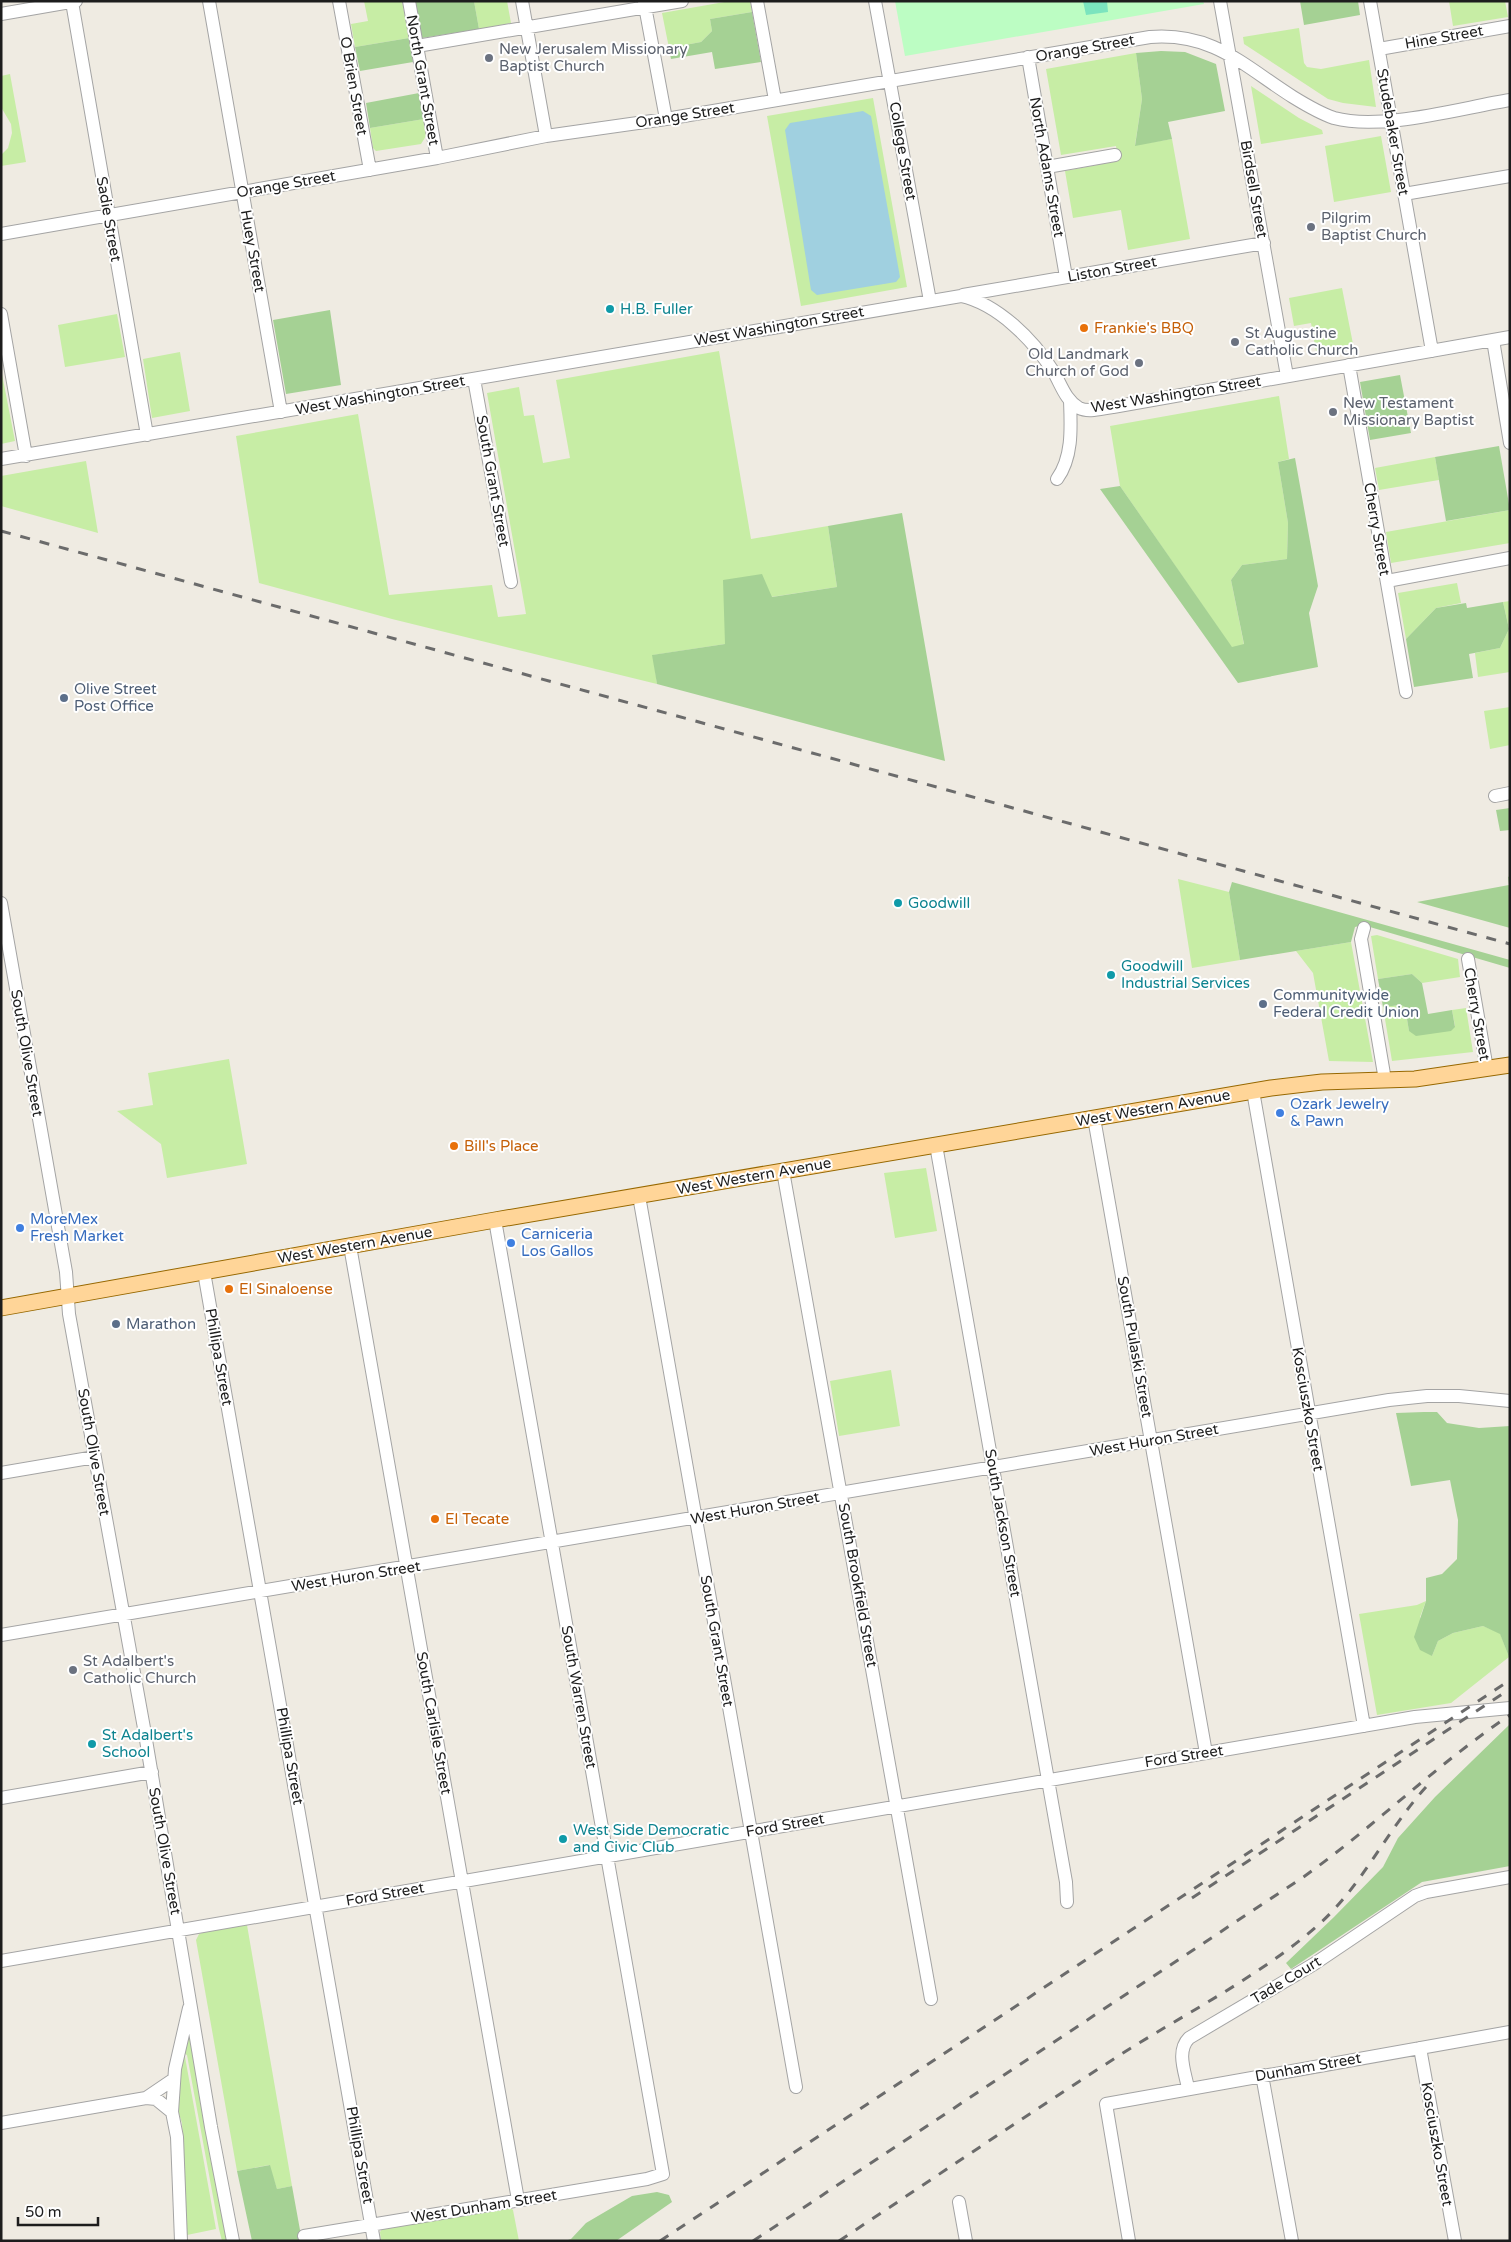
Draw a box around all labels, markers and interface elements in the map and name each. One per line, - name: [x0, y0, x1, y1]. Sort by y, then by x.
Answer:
- street label: North Grant Street: [403, 13, 443, 147]
- street label: Hine Street: [1403, 21, 1485, 53]
- street label: Orange Street: [1034, 30, 1136, 66]
- street label: O Brien Street: [336, 35, 372, 137]
- place label: New Jerusalem Missionary Baptist Church: [499, 40, 688, 75]
- marker: New Jerusalem Missionary Baptist Church: [483, 52, 495, 64]
- street label: Studebaker Street: [1373, 67, 1413, 197]
- street label: North Adams Street: [1026, 95, 1068, 239]
- street label: Orange Street: [634, 98, 736, 132]
- street label: College Street: [885, 100, 921, 202]
- street label: Birdsell Street: [1237, 139, 1271, 240]
- street label: Orange Street: [235, 166, 337, 202]
- street label: Sadie Street: [93, 175, 125, 263]
- street label: Huey Street: [237, 208, 269, 294]
- place label: Pilgrim Baptist Church: [1321, 209, 1427, 244]
- marker: Pilgrim Baptist Church: [1305, 221, 1317, 233]
- street label: Liston Street: [1066, 252, 1158, 286]
- place label: H.B. Fuller: [620, 300, 693, 318]
- street label: West Washington Street: [693, 302, 866, 350]
- marker: H.B. Fuller: [604, 303, 616, 315]
- place label: Frankie's BBQ: [1094, 319, 1194, 337]
- marker: Frankie's BBQ: [1078, 322, 1090, 334]
- place label: St Augustine Catholic Church: [1245, 324, 1358, 359]
- marker: St Augustine Catholic Church: [1229, 336, 1241, 348]
- place label: Old Landmark Church of God: [1025, 345, 1129, 380]
- marker: Old Landmark Church of God: [1133, 357, 1145, 369]
- street label: West Washington Street: [294, 371, 467, 419]
- street label: West Washington Street: [1090, 372, 1263, 416]
- place label: New Testament Missionary Baptist: [1343, 394, 1474, 429]
- marker: New Testament Missionary Baptist: [1327, 406, 1339, 418]
- street label: South Grant Street: [473, 414, 513, 548]
- street label: Cherry Street: [1360, 481, 1394, 577]
- place label: Olive Street Post Office: [74, 680, 157, 715]
- marker: Olive Street Post Office: [58, 692, 70, 704]
- place label: Goodwill: [908, 894, 970, 912]
- marker: Goodwill: [892, 897, 904, 909]
- place label: Goodwill Industrial Services: [1121, 957, 1250, 992]
- street label: Cherry Street: [1460, 966, 1494, 1062]
- marker: Goodwill Industrial Services: [1105, 969, 1117, 981]
- place label: Communitywide Federal Credit Union: [1273, 986, 1419, 1021]
- street label: South Olive Street: [7, 988, 47, 1118]
- marker: Communitywide Federal Credit Union: [1257, 998, 1269, 1010]
- street label: West Western Avenue: [1074, 1086, 1232, 1130]
- place label: Ozark Jewelry & Pawn: [1290, 1095, 1389, 1130]
- marker: Ozark Jewelry & Pawn: [1274, 1107, 1286, 1119]
- place label: Bill's Place: [464, 1137, 539, 1155]
- marker: Bill's Place: [448, 1140, 460, 1152]
- street label: West Western Avenue: [675, 1154, 833, 1198]
- place label: MoreMex Fresh Market: [30, 1210, 124, 1245]
- marker: MoreMex Fresh Market: [14, 1222, 26, 1234]
- street label: West Western Avenue: [276, 1223, 434, 1267]
- place label: Carniceria Los Gallos: [521, 1225, 593, 1260]
- marker: Carniceria Los Gallos: [505, 1237, 517, 1249]
- street label: South Pulaski Street: [1114, 1275, 1156, 1419]
- place label: El Sinaloense: [239, 1280, 333, 1298]
- marker: El Sinaloense: [223, 1283, 235, 1295]
- street label: Phillipa Street: [202, 1307, 236, 1407]
- place label: Marathon: [126, 1315, 196, 1333]
- marker: Marathon: [110, 1318, 122, 1330]
- street label: Kosciuszko Street: [1288, 1345, 1328, 1473]
- street label: South Olive Street: [74, 1387, 114, 1517]
- street label: West Huron Street: [1088, 1420, 1220, 1460]
- street label: South Jackson Street: [981, 1448, 1025, 1599]
- street label: West Huron Street: [689, 1488, 821, 1528]
- street label: South Brookfield Street: [835, 1501, 881, 1669]
- place label: El Tecate: [445, 1510, 509, 1528]
- marker: El Tecate: [429, 1513, 441, 1525]
- street label: West Huron Street: [290, 1557, 422, 1595]
- street label: South Grant Street: [697, 1574, 737, 1708]
- street label: South Warren Street: [558, 1624, 600, 1770]
- street label: South Carlisle Street: [413, 1650, 455, 1796]
- place label: St Adalbert's Catholic Church: [83, 1652, 196, 1687]
- marker: St Adalbert's Catholic Church: [67, 1664, 79, 1676]
- street label: Phillipa Street: [273, 1706, 307, 1806]
- place label: St Adalbert's School: [102, 1726, 193, 1761]
- marker: St Adalbert's School: [86, 1738, 98, 1750]
- street label: Ford Street: [1143, 1741, 1225, 1771]
- street label: South Olive Street: [145, 1786, 185, 1916]
- street label: Ford Street: [744, 1809, 826, 1841]
- place label: West Side Democratic and Civic Club: [573, 1821, 729, 1856]
- marker: West Side Democratic and Civic Club: [557, 1833, 569, 1845]
- street label: Ford Street: [344, 1878, 426, 1910]
- street label: Tade Court: [1248, 1952, 1324, 2008]
- street label: Dunham Street: [1253, 2049, 1363, 2085]
- street label: Kosciuszko Street: [1417, 2080, 1457, 2208]
- street label: Phillipa Street: [343, 2105, 377, 2205]
- street label: West Dunham Street: [410, 2186, 558, 2226]
- scale bar: [18, 2194, 98, 2226]
- text: 50 m: [25, 2203, 62, 2221]

